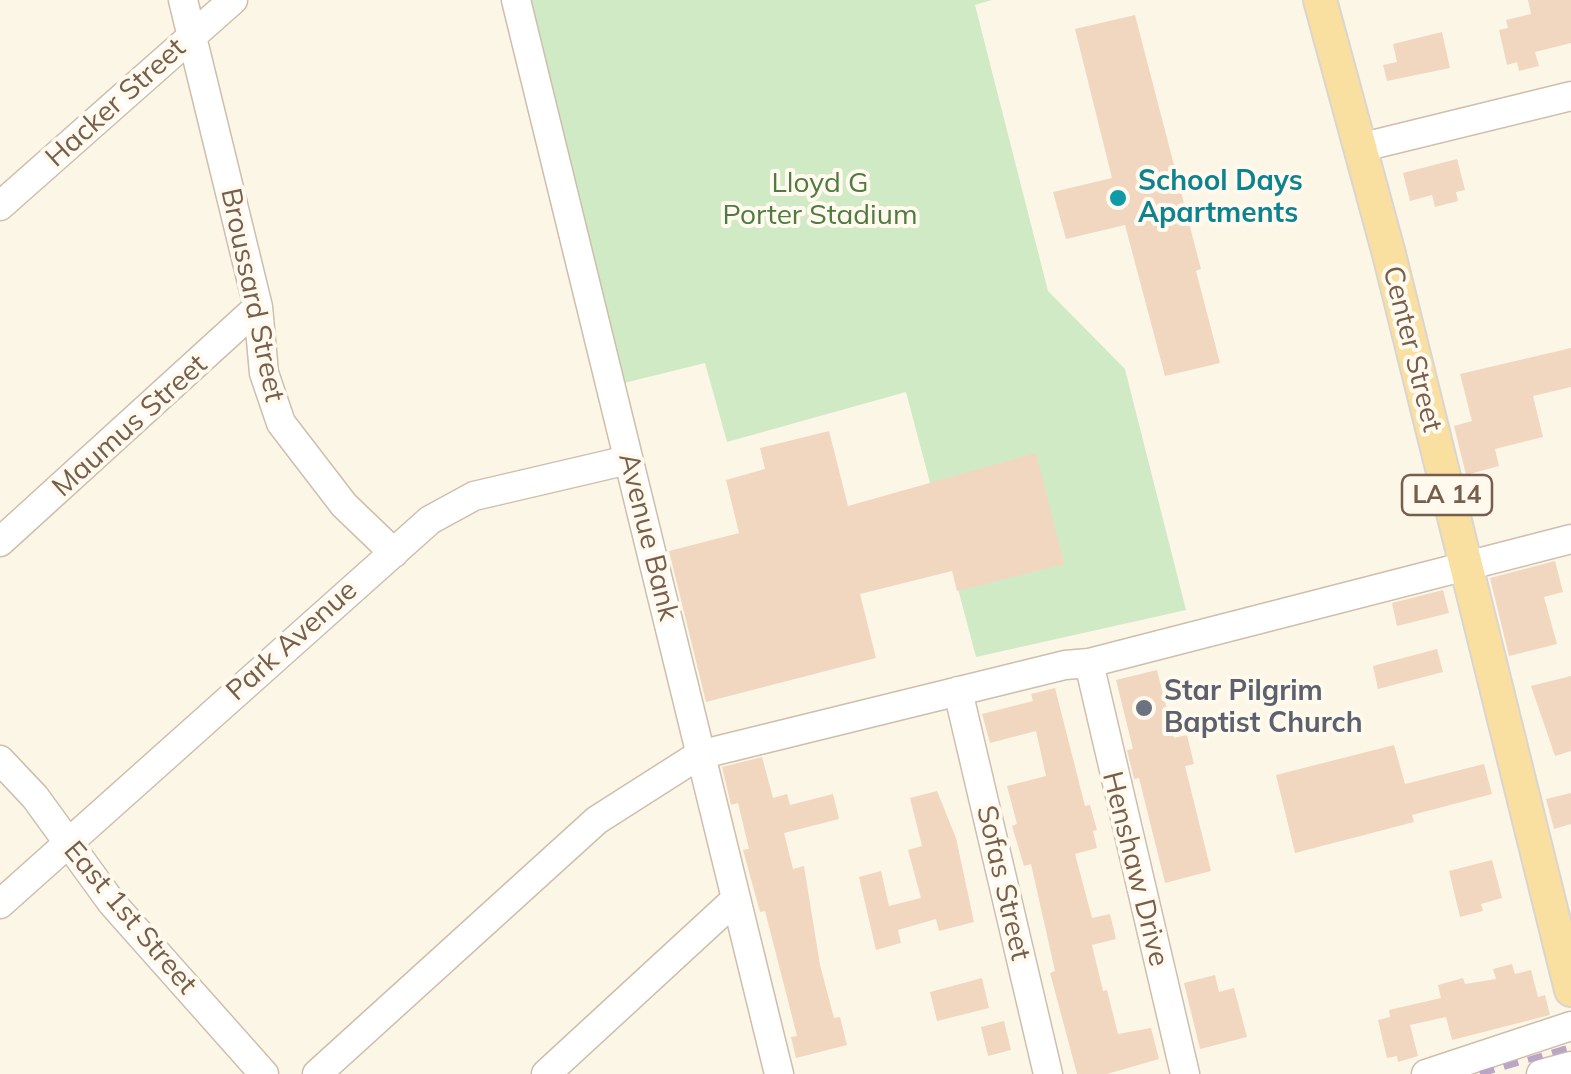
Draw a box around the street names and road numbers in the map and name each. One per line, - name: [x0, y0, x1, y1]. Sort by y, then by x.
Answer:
- street label: Hacker Street: [39, 32, 193, 174]
- street label: Broussard Street: [213, 185, 291, 405]
- street label: Center Street: [1375, 263, 1449, 435]
- street label: Maumus Street: [46, 348, 214, 504]
- street label: Avenue Bank: [611, 450, 685, 624]
- road number: LA 14: [1402, 475, 1492, 515]
- street label: Park Avenue: [220, 574, 364, 708]
- street label: Henshaw Drive: [1095, 768, 1175, 970]
- street label: Sofas Street: [969, 802, 1037, 964]
- street label: East 1st Street: [56, 835, 204, 1001]

